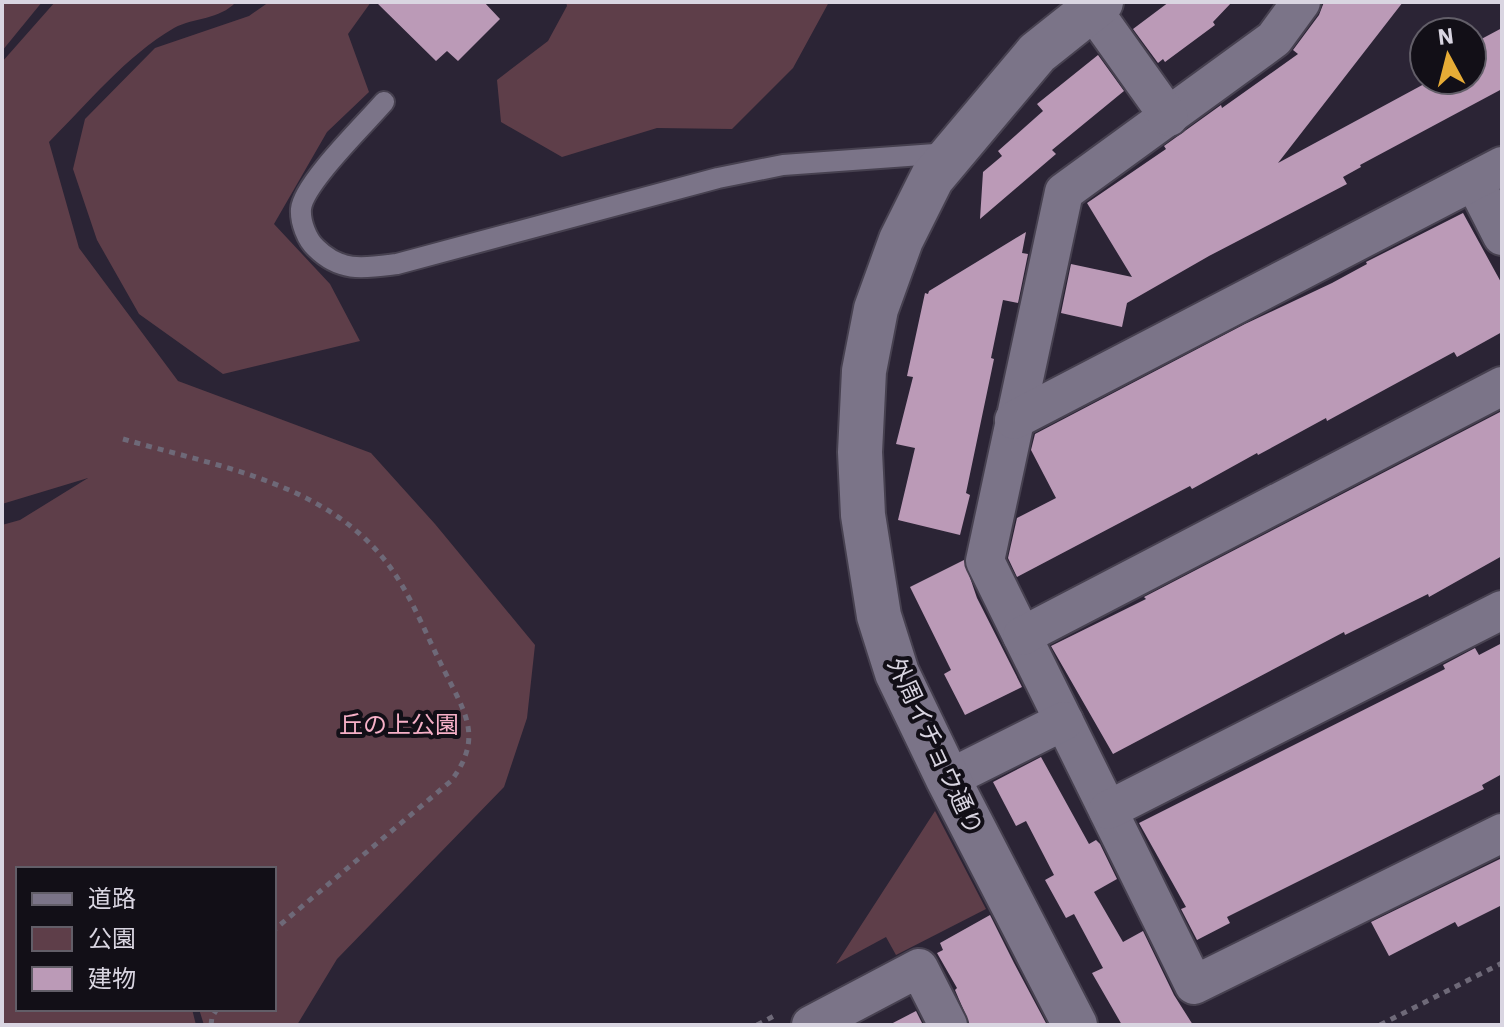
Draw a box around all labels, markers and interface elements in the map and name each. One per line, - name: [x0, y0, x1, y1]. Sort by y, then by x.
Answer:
- north arrow: [1408, 16, 1488, 96]
- text: N: [1436, 20, 1455, 51]
- street label: 外周イチョウ通り: [881, 652, 991, 840]
- park label: 丘の上公園: [339, 708, 459, 740]
- legend: [16, 867, 276, 1011]
- text: 道路: [88, 882, 136, 914]
- text: 公園: [88, 922, 136, 954]
- text: 建物: [88, 962, 136, 994]

